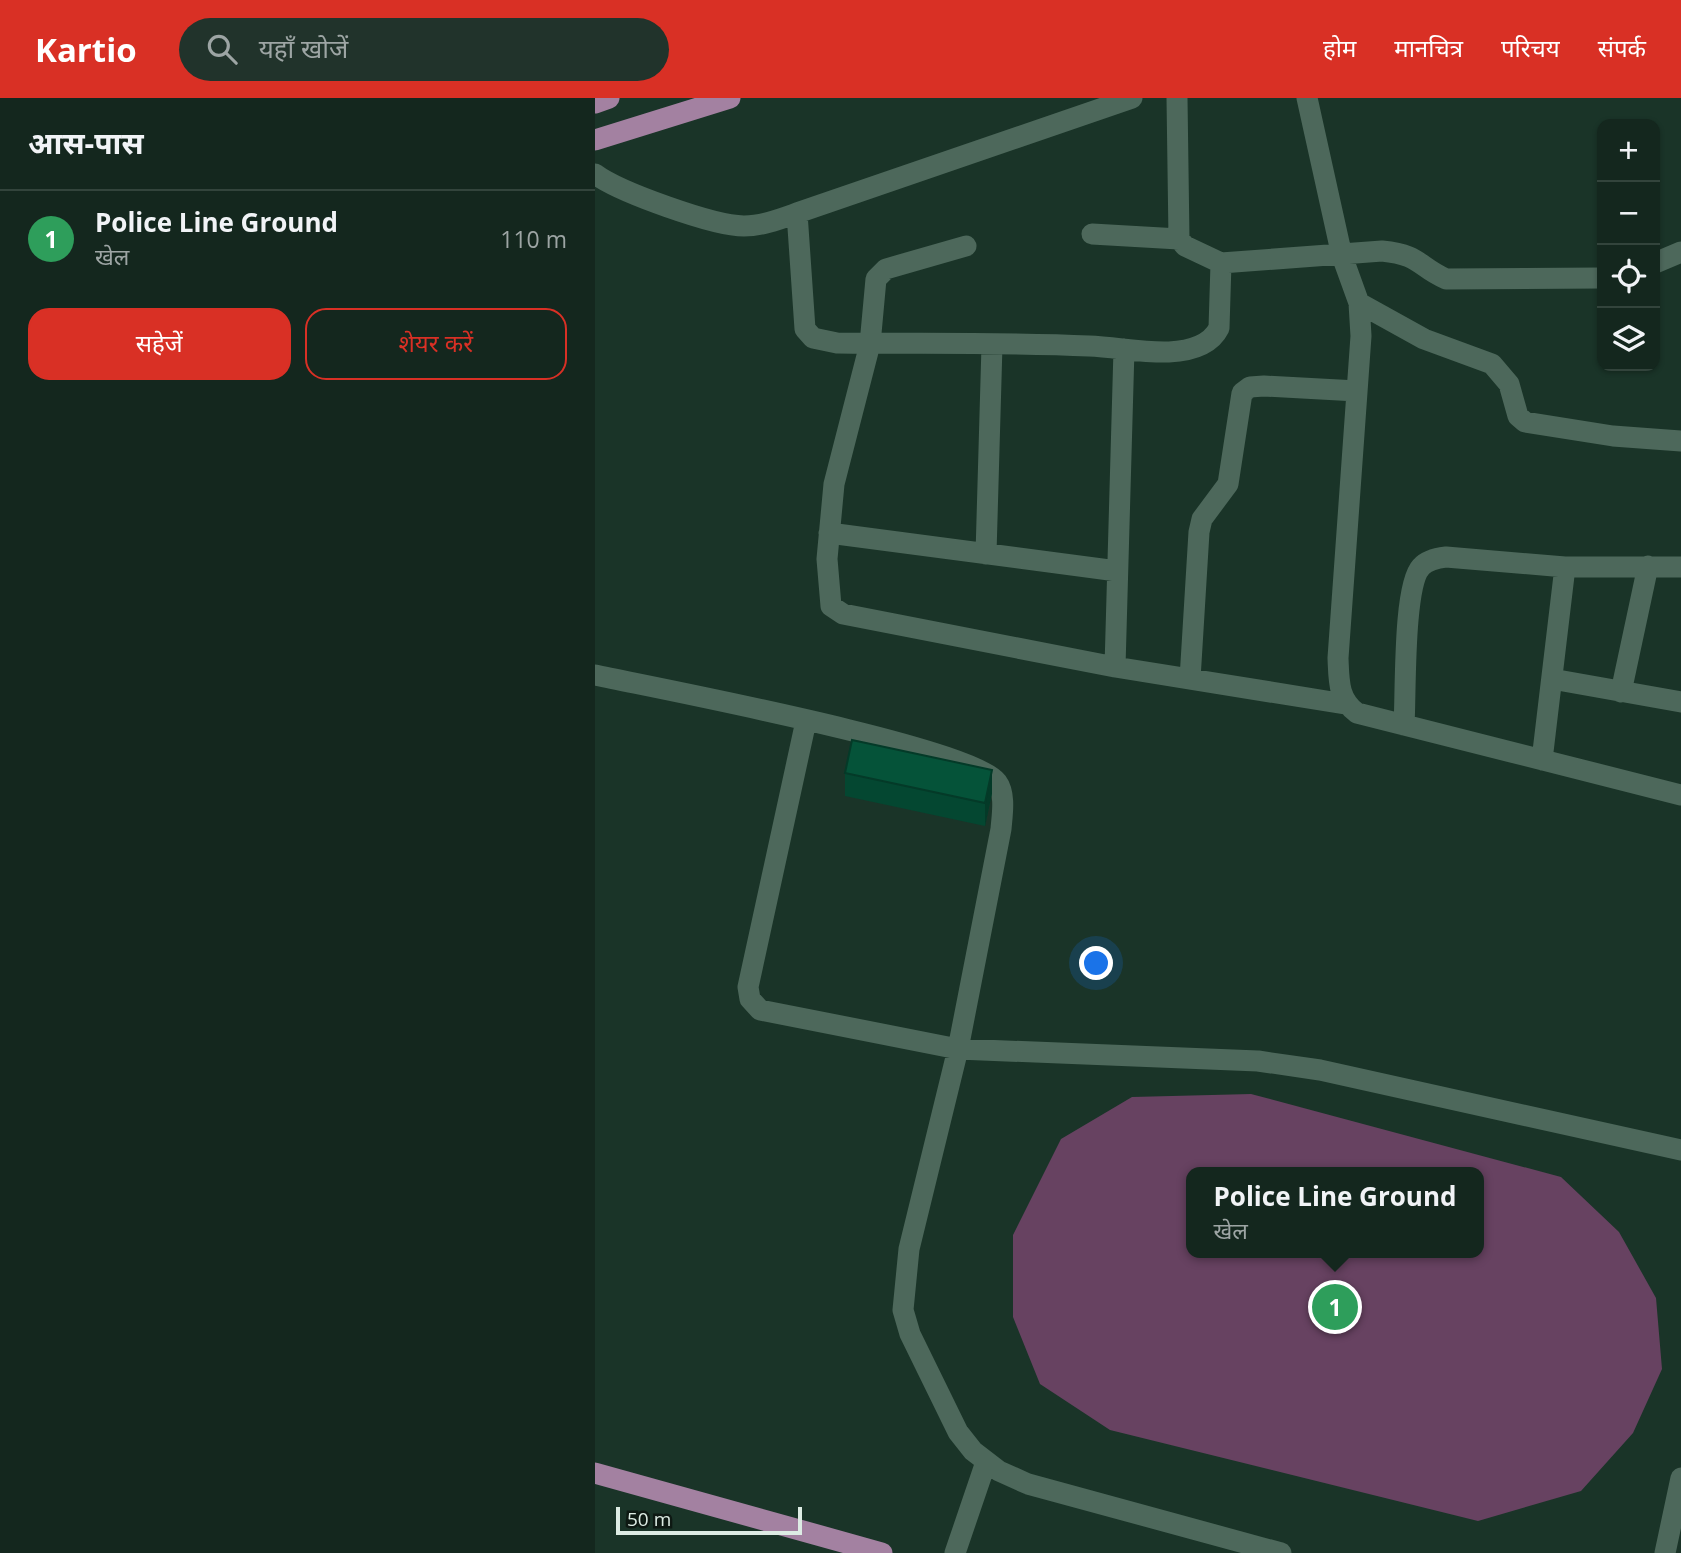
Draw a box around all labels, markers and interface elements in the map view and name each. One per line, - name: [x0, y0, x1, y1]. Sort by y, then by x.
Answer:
- search box: [179, 18, 669, 81]
- text: Kartio: [35, 27, 137, 72]
- icon: search: [203, 30, 241, 68]
- text: यहाँ खोजें: [259, 30, 348, 66]
- text: होम: [1323, 31, 1356, 64]
- text: मानचित्र: [1394, 31, 1463, 64]
- text: परिचय: [1501, 31, 1560, 64]
- text: संपर्क: [1598, 31, 1646, 64]
- map controls: [1597, 119, 1660, 371]
- button: +: [1597, 119, 1660, 182]
- text: आस-पास: [28, 122, 144, 163]
- button: −: [1597, 182, 1660, 245]
- text: Police Line Ground: [95, 204, 338, 240]
- text: 1: [44, 223, 58, 255]
- text: 110 m: [500, 223, 567, 255]
- text: खेल: [95, 240, 129, 272]
- button: locate: [1597, 245, 1660, 308]
- button: सहेजें: [28, 308, 291, 380]
- button: शेयर करें: [305, 308, 567, 380]
- button: layers: [1597, 308, 1660, 371]
- your location: [1079, 946, 1113, 980]
- popup: [1186, 1167, 1484, 1258]
- text: Police Line Ground: [1214, 1178, 1456, 1214]
- text: खेल: [1214, 1214, 1248, 1246]
- pin: 1: [1312, 1281, 1358, 1333]
- scale bar: [616, 1504, 801, 1536]
- text: 50 m: [627, 1506, 671, 1532]

